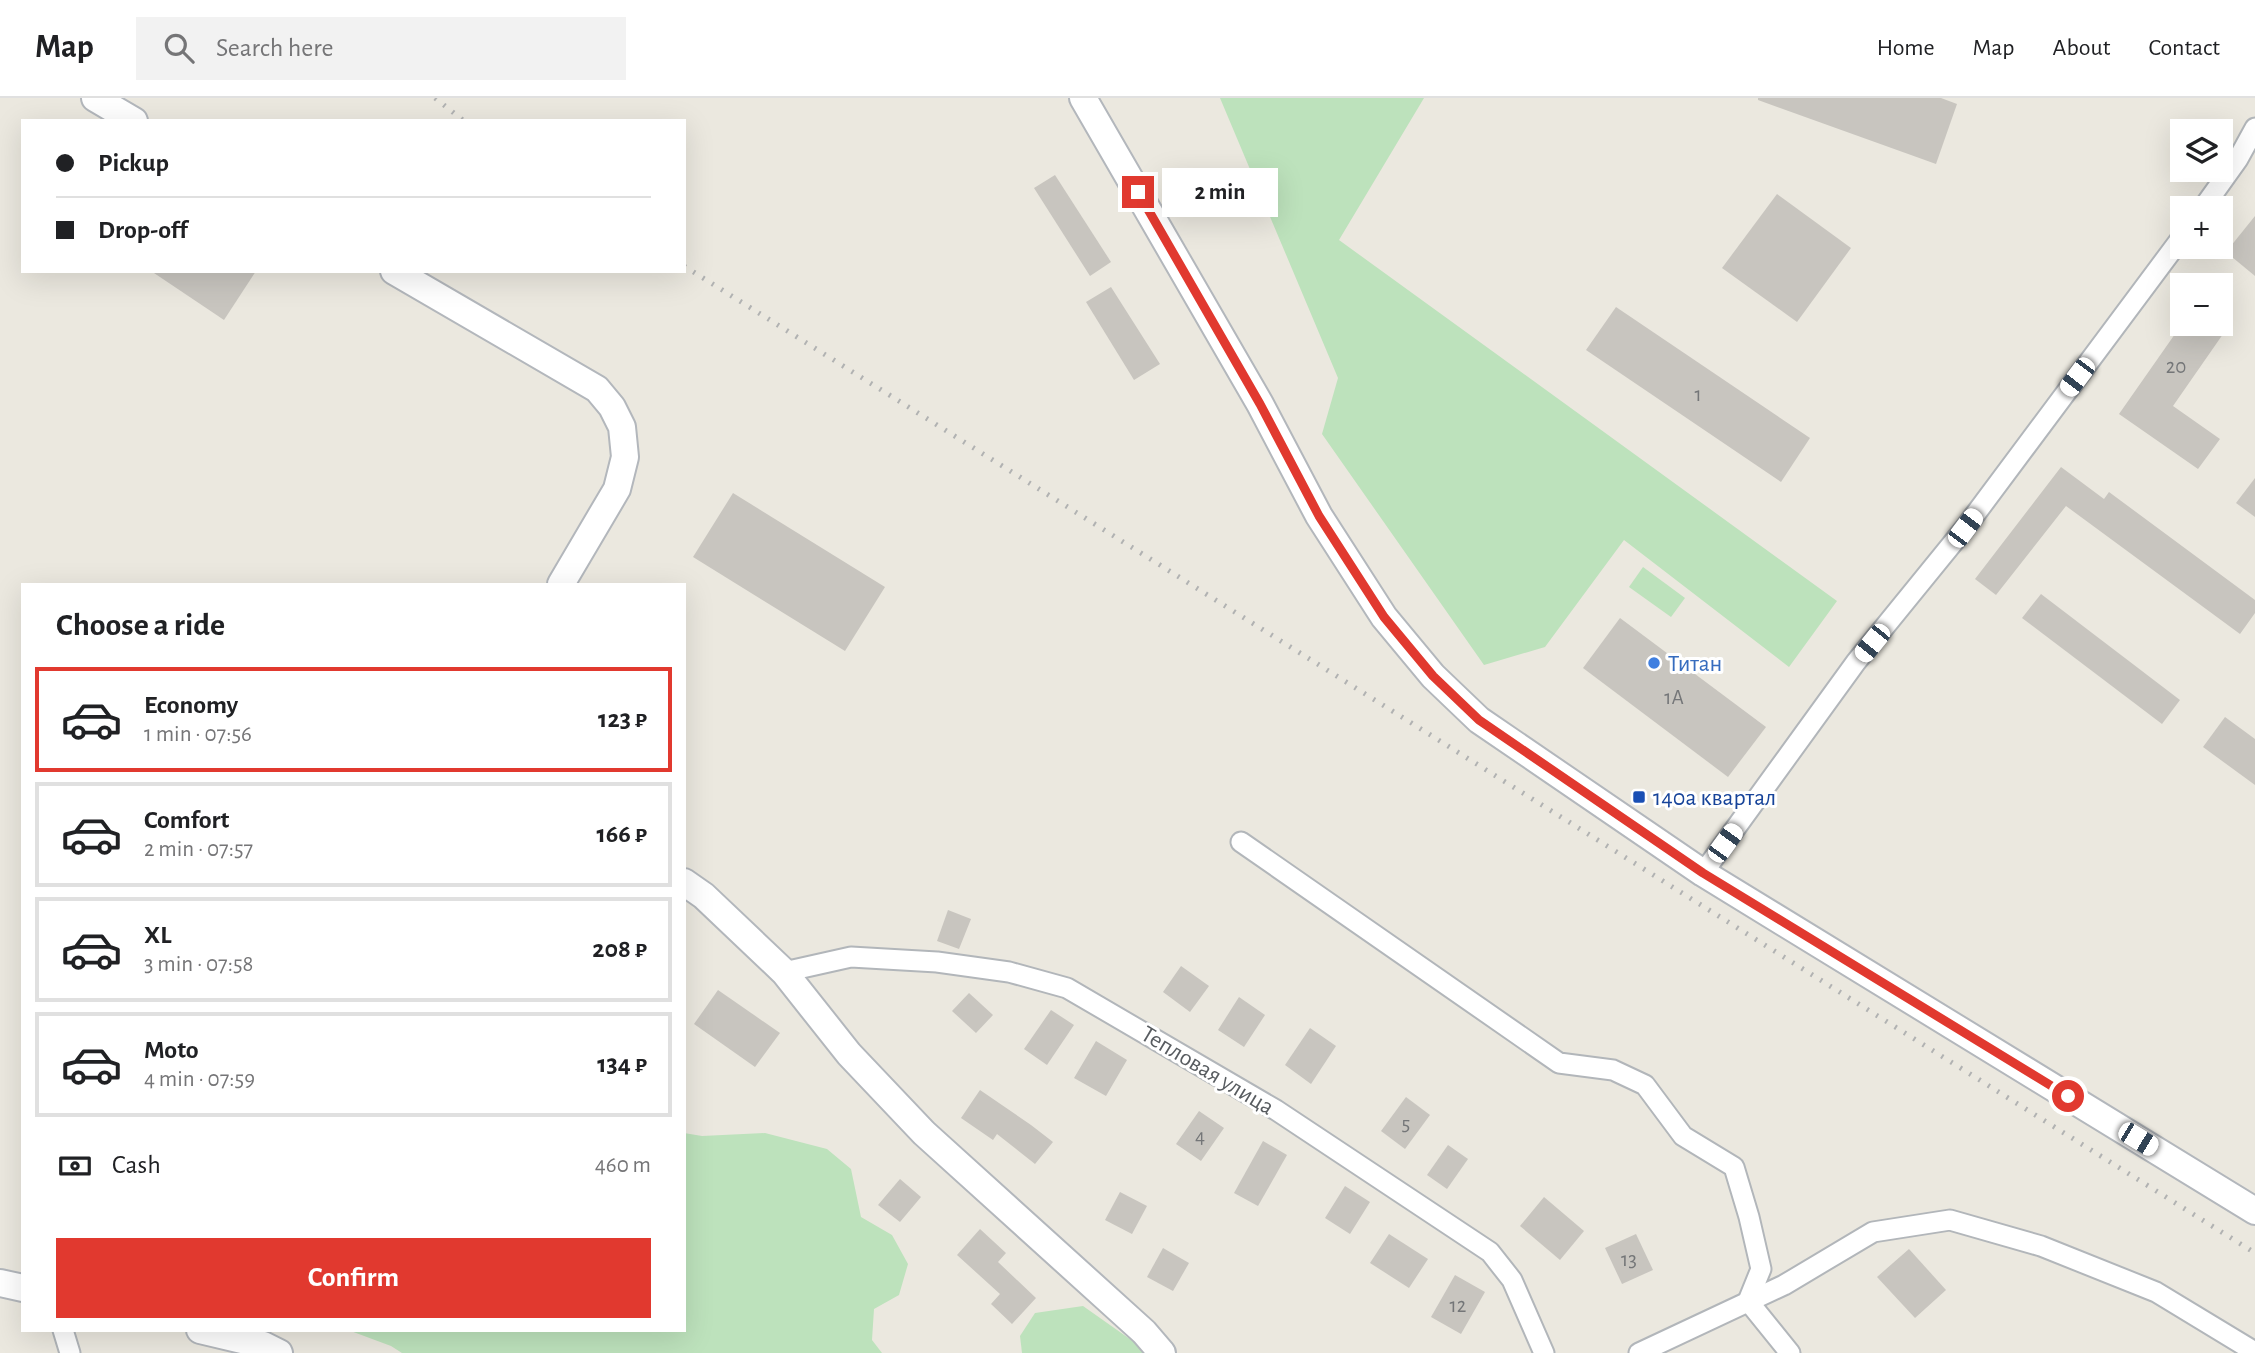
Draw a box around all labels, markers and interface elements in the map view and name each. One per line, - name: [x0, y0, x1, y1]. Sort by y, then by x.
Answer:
- search box: [136, 17, 626, 80]
- icon: search: [160, 29, 198, 67]
- text: Map: [35, 31, 94, 64]
- text: Search here: [216, 35, 334, 61]
- text: Home: [1877, 36, 1935, 60]
- text: Map: [1973, 36, 2015, 60]
- text: About: [2053, 36, 2110, 60]
- text: Contact: [2148, 36, 2220, 60]
- map controls: [2170, 119, 2233, 336]
- button: layers: [2170, 119, 2233, 182]
- text: Pickup: [98, 150, 169, 176]
- callout: 2 min: [1162, 168, 1278, 217]
- route end: [1122, 176, 1154, 208]
- text: 2 min: [1194, 181, 1246, 204]
- button: +: [2170, 196, 2233, 259]
- text: Drop-off: [98, 217, 187, 243]
- button: −: [2170, 273, 2233, 336]
- car: [2056, 354, 2099, 400]
- house number: 20: [2166, 356, 2186, 377]
- house number: 1: [1694, 384, 1702, 405]
- car: [1944, 505, 1987, 551]
- text: Choose a ride: [56, 609, 225, 641]
- car: [1851, 620, 1894, 666]
- place label: Титан: [1668, 652, 1722, 676]
- marker: Титан: [1646, 655, 1662, 671]
- house number: 1А: [1664, 687, 1684, 708]
- icon: car: [60, 688, 123, 751]
- text: Economy: [144, 692, 238, 718]
- text: 123 ₽: [598, 706, 647, 732]
- text: 1 min · 07:56: [144, 723, 252, 746]
- place label: 140а квартал: [1653, 786, 1776, 810]
- marker: 140а квартал: [1631, 789, 1647, 805]
- icon: car: [60, 803, 123, 866]
- text: Comfort: [144, 807, 229, 833]
- car: [1705, 820, 1746, 866]
- text: 166 ₽: [596, 821, 647, 847]
- text: 2 min · 07:57: [144, 838, 253, 861]
- icon: car: [60, 918, 123, 981]
- text: XL: [144, 922, 171, 948]
- text: 208 ₽: [592, 936, 647, 962]
- text: 3 min · 07:58: [144, 953, 253, 976]
- street label: Тепловая улица: [1137, 1022, 1278, 1120]
- icon: car: [60, 1033, 123, 1096]
- text: Moto: [144, 1037, 199, 1063]
- text: 134 ₽: [597, 1051, 647, 1077]
- text: 4 min · 07:59: [144, 1068, 255, 1091]
- route start: [2052, 1080, 2084, 1112]
- house number: 5: [1402, 1113, 1410, 1134]
- car: [2115, 1119, 2162, 1159]
- house number: 4: [1195, 1126, 1205, 1147]
- icon: cash: [56, 1147, 94, 1185]
- text: Cash: [112, 1152, 161, 1178]
- text: 460 m: [595, 1154, 651, 1177]
- button: Confirm: [56, 1238, 651, 1318]
- house number: 13: [1621, 1249, 1637, 1270]
- house number: 12: [1450, 1295, 1466, 1316]

